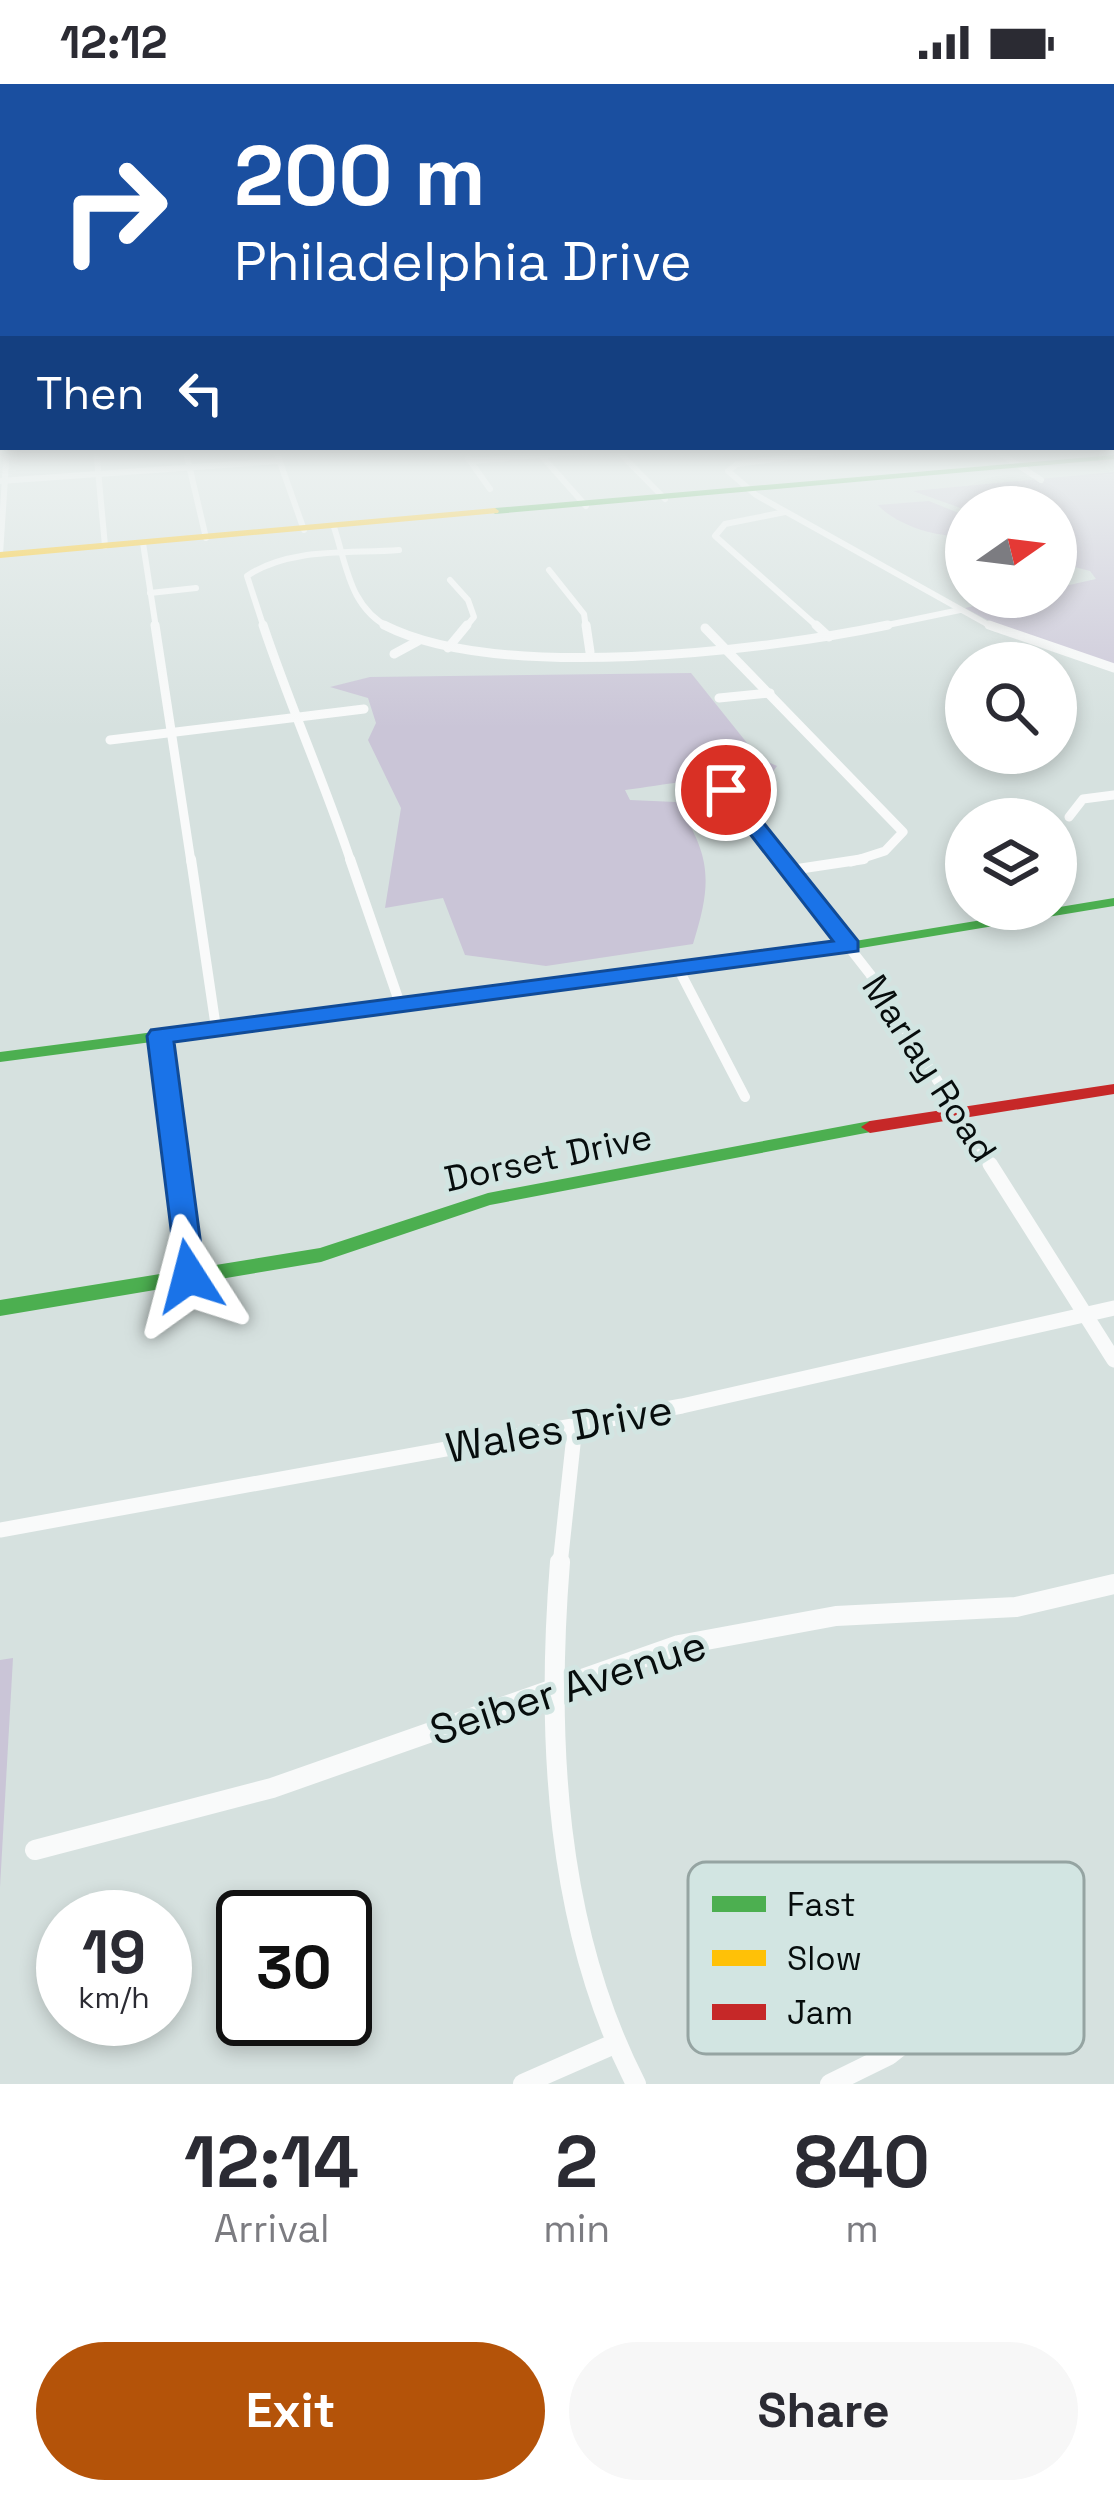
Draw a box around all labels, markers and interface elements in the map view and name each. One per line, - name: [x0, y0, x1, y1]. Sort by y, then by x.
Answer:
- text: 12:12: [60, 14, 168, 71]
- text: 200 m: [234, 122, 486, 230]
- icon: right: [36, 132, 192, 288]
- text: Philadelphia Drive: [234, 227, 692, 296]
- icon: left: [168, 360, 234, 426]
- text: Then: [36, 365, 144, 422]
- north arrow: [945, 486, 1077, 618]
- map controls: [945, 486, 1077, 930]
- button: search: [945, 642, 1077, 774]
- pin: [675, 739, 777, 841]
- icon: arrive: [693, 757, 759, 823]
- button: layers: [945, 798, 1077, 930]
- street label: Marlay Road: [852, 966, 1007, 1171]
- street label: Dorset Drive: [440, 1114, 656, 1202]
- position arrow: [126, 1213, 252, 1339]
- street label: Wales Drive: [442, 1382, 677, 1474]
- street label: Seiber Avenue: [423, 1618, 713, 1757]
- legend: [688, 1862, 1084, 2054]
- text: Fast: [787, 1884, 856, 1926]
- speed limit sign: 30: [216, 1890, 372, 2046]
- text: 19: [82, 1914, 146, 1991]
- text: Slow: [787, 1938, 862, 1980]
- text: km/h: [78, 1978, 150, 2017]
- text: Jam: [787, 1992, 853, 2034]
- text: 12:14: [184, 2116, 359, 2208]
- text: 2: [555, 2116, 598, 2208]
- text: 840: [794, 2116, 930, 2208]
- text: Arrival: [214, 2204, 330, 2253]
- text: min: [543, 2204, 610, 2253]
- text: m: [845, 2204, 879, 2253]
- button: Exit: [36, 2342, 545, 2480]
- button: Share: [569, 2342, 1078, 2480]

